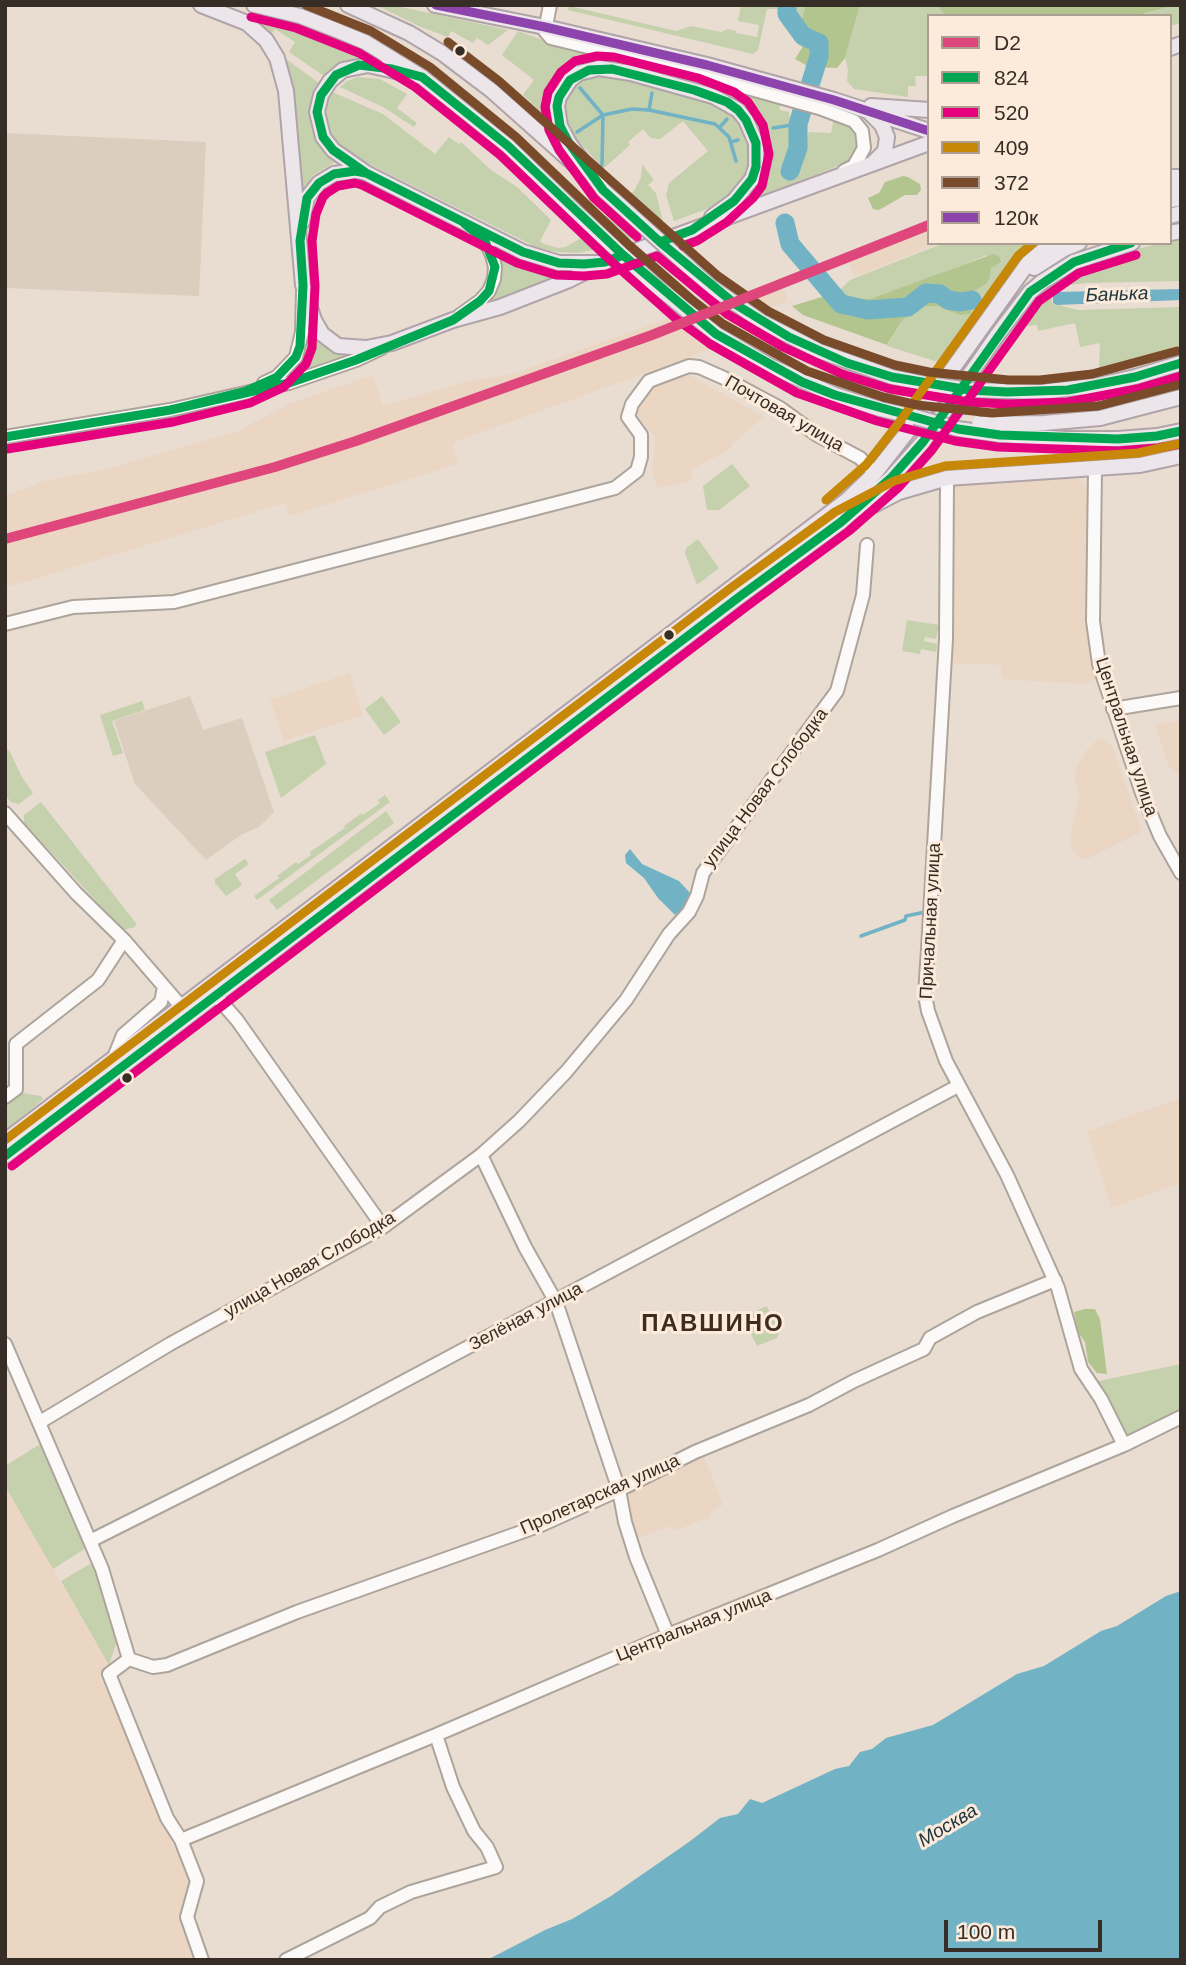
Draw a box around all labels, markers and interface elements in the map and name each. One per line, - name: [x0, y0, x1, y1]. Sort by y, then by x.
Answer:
- legend: [927, 14, 1172, 245]
- text: D2: [994, 31, 1021, 54]
- unlabelled marker: [453, 44, 467, 58]
- text: 824: [994, 66, 1029, 89]
- text: 520: [994, 101, 1029, 124]
- text: 409: [994, 136, 1029, 159]
- text: 372: [994, 171, 1029, 194]
- text: 120к: [994, 206, 1038, 229]
- water label: Банька: [1085, 283, 1149, 307]
- street label: Почтовая улица: [721, 371, 847, 457]
- unlabelled marker: [662, 628, 676, 642]
- street label: Центральная улица: [1090, 655, 1162, 819]
- street label: улица Новая Слободка: [699, 704, 833, 872]
- street label: Причальная улица: [916, 842, 946, 1000]
- unlabelled marker: [120, 1071, 134, 1085]
- street label: улица Новая Слободка: [221, 1207, 399, 1323]
- street label: Зелёная улица: [466, 1278, 586, 1356]
- district label: ПАВШИНО: [642, 1310, 784, 1338]
- street label: Пролетарская улица: [517, 1450, 683, 1540]
- street label: Центральная улица: [613, 1585, 775, 1667]
- water label: Москва: [914, 1800, 982, 1852]
- scale bar: [948, 1906, 1106, 1950]
- text: 100 m: [957, 1920, 1015, 1943]

